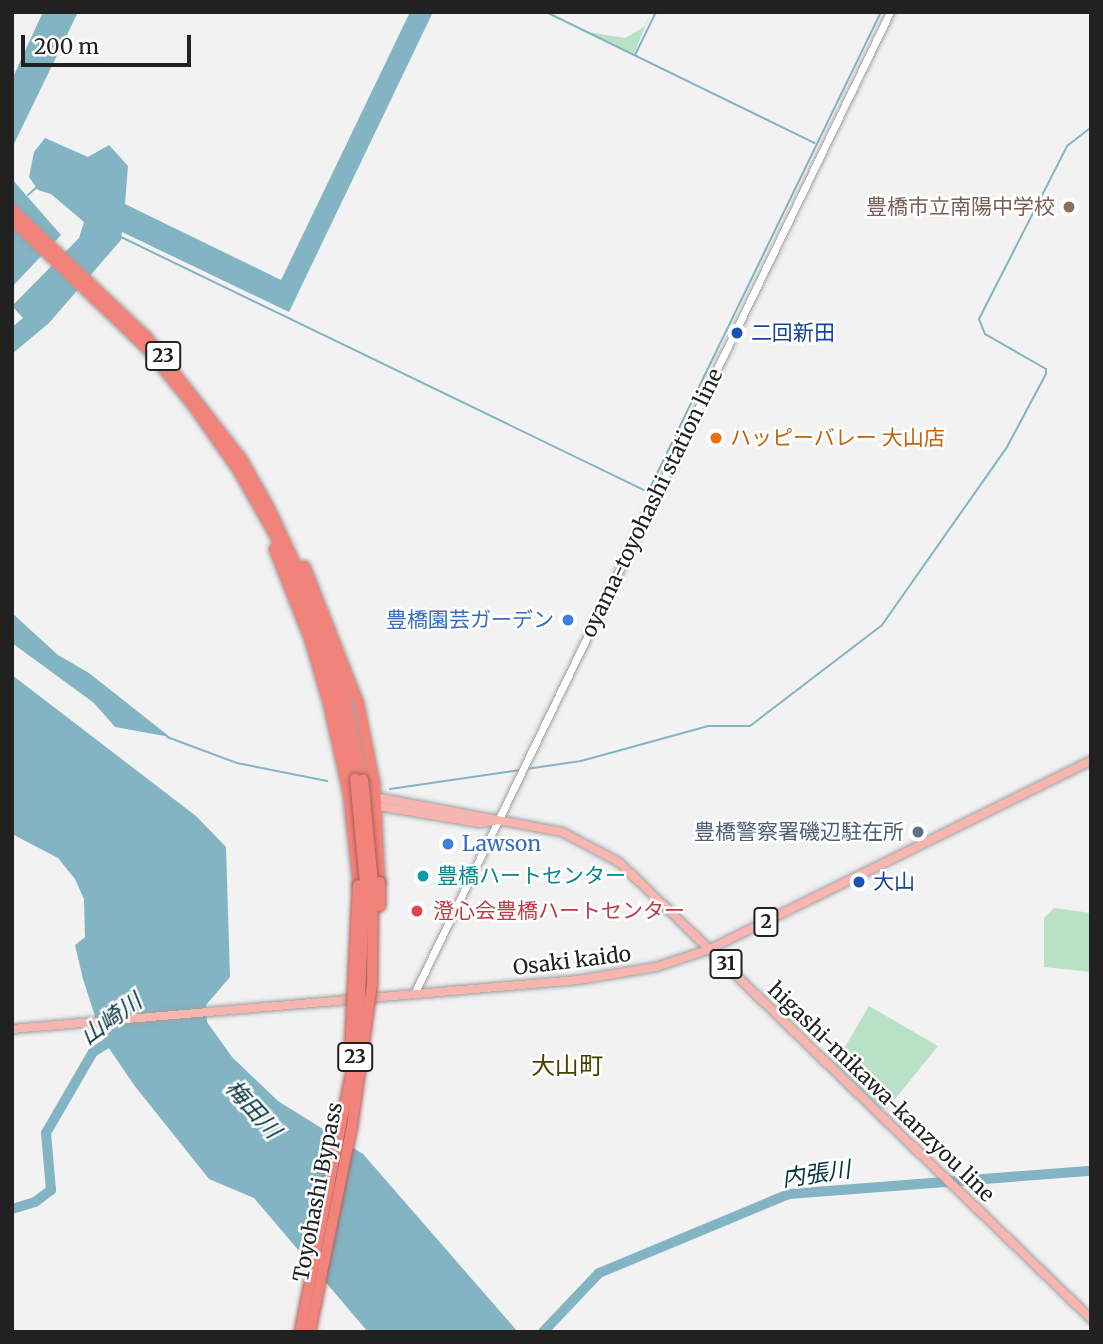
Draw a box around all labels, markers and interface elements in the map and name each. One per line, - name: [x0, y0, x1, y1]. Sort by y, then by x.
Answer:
- scale bar: [24, 21, 194, 65]
- text: 200 m: [34, 33, 99, 60]
- place label: 豊橋市立南陽中学校: [866, 194, 1055, 220]
- marker: 豊橋市立南陽中学校: [1061, 199, 1077, 215]
- place label: 二回新田: [751, 320, 835, 346]
- marker: 二回新田: [729, 325, 745, 341]
- road number: 23: [144, 340, 182, 372]
- street label: oyama-toyohashi station line: [576, 365, 728, 641]
- place label: ハッピーバレー 大山店: [730, 425, 945, 451]
- marker: ハッピーバレー 大山店: [708, 430, 724, 446]
- place label: 豊橋園芸ガーデン: [386, 607, 554, 633]
- marker: 豊橋園芸ガーデン: [560, 612, 576, 628]
- place label: 豊橋警察署磯辺駐在所: [694, 819, 904, 845]
- marker: 豊橋警察署磯辺駐在所: [910, 824, 926, 840]
- place label: Lawson: [462, 831, 541, 857]
- marker: Lawson: [440, 836, 456, 852]
- place label: 豊橋ハートセンター: [437, 863, 626, 889]
- marker: 豊橋ハートセンター: [415, 868, 431, 884]
- place label: 大山: [873, 869, 915, 895]
- marker: 大山: [851, 874, 867, 890]
- place label: 澄心会豊橋ハートセンター: [433, 898, 685, 924]
- marker: 澄心会豊橋ハートセンター: [407, 901, 427, 921]
- road number: 2: [752, 906, 780, 938]
- street label: Osaki kaido: [512, 941, 632, 981]
- road number: 31: [708, 948, 744, 980]
- street label: higashi-mikawa-kanzyou line: [762, 977, 1000, 1207]
- water label: 山崎川: [75, 988, 147, 1050]
- road number: 23: [336, 1042, 374, 1072]
- district label: 大山町: [531, 1052, 603, 1080]
- water label: 梅田川: [220, 1074, 286, 1144]
- street label: Toyohashi Bypass: [288, 1100, 348, 1284]
- water label: 内張川: [780, 1156, 852, 1192]

